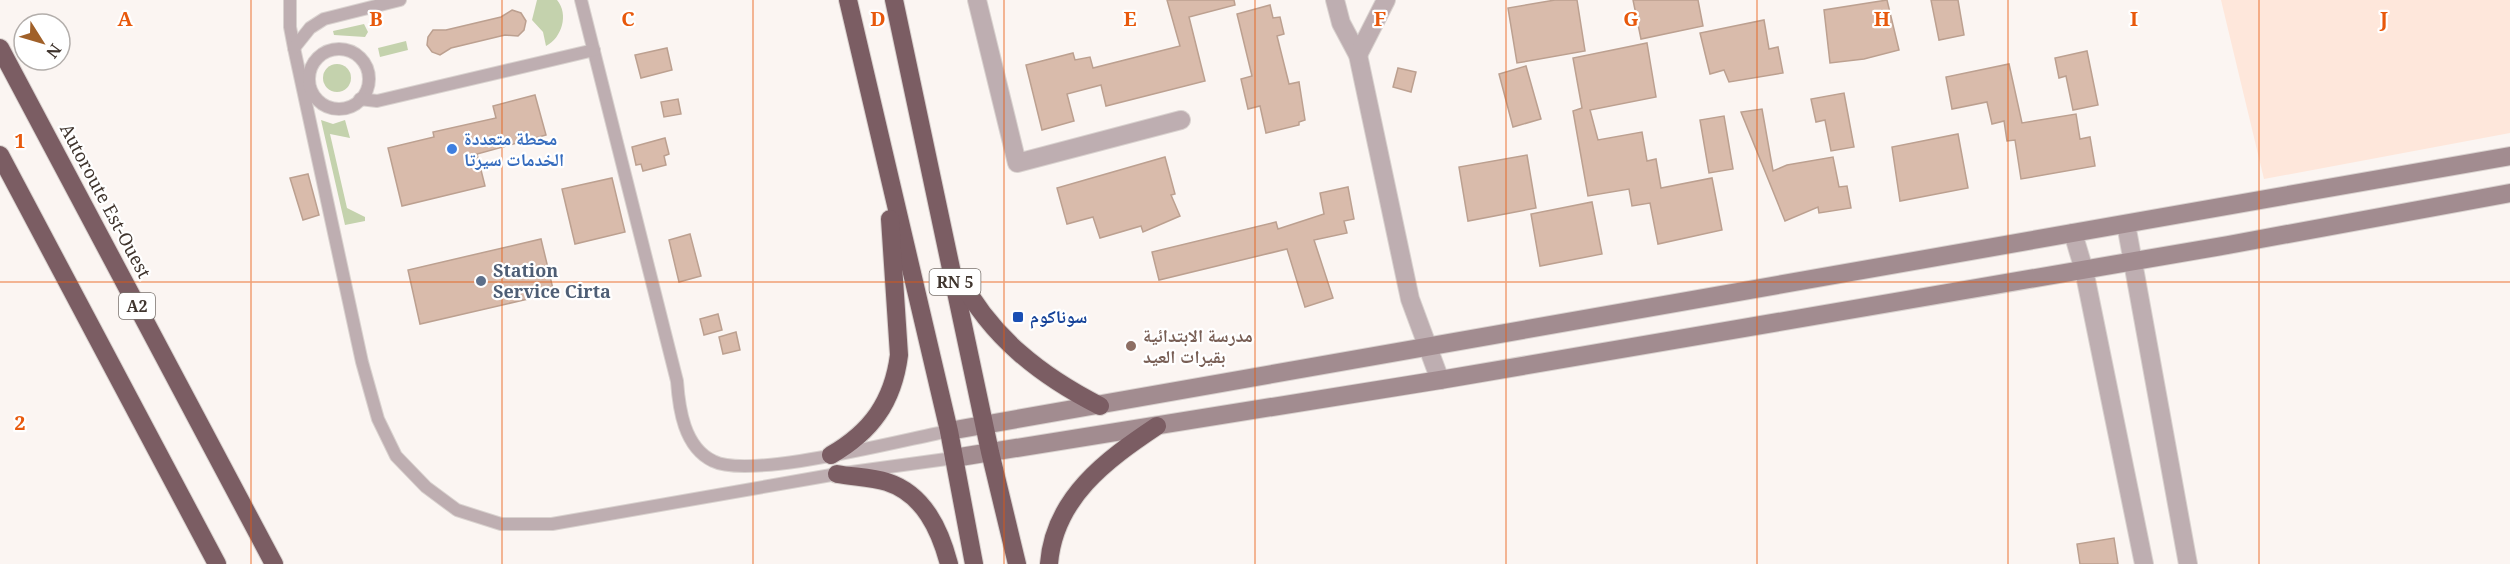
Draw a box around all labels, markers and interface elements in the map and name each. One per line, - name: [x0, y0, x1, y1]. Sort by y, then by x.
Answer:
- text: A: [117, 5, 133, 32]
- text: B: [369, 5, 383, 32]
- text: C: [621, 5, 635, 32]
- text: D: [870, 5, 886, 32]
- text: E: [1123, 5, 1137, 32]
- text: F: [1374, 5, 1386, 32]
- text: G: [1623, 5, 1639, 32]
- text: H: [1874, 5, 1890, 32]
- text: I: [2130, 5, 2138, 32]
- text: J: [2379, 5, 2388, 32]
- north arrow: [12, 12, 72, 72]
- text: N: [41, 39, 67, 63]
- street label: Autoroute Est-Ouest: [55, 119, 157, 282]
- place label: محطة متعددة الخدمات سيرتا: [464, 126, 564, 171]
- text: 1: [14, 127, 26, 154]
- marker: محطة متعددة الخدمات سيرتا: [445, 142, 459, 156]
- place label: Station Service Cirta: [493, 258, 611, 303]
- road number: RN 5: [930, 269, 980, 295]
- marker: Station Service Cirta: [474, 274, 488, 288]
- road number: A2: [119, 293, 155, 319]
- place label: سوناكوم: [1030, 304, 1087, 329]
- marker: سوناكوم: [1011, 310, 1025, 324]
- place label: مدرسة الابتدائية بقيرات العيد: [1143, 323, 1253, 368]
- marker: مدرسة الابتدائية بقيرات العيد: [1124, 339, 1138, 353]
- text: 2: [14, 409, 26, 436]

